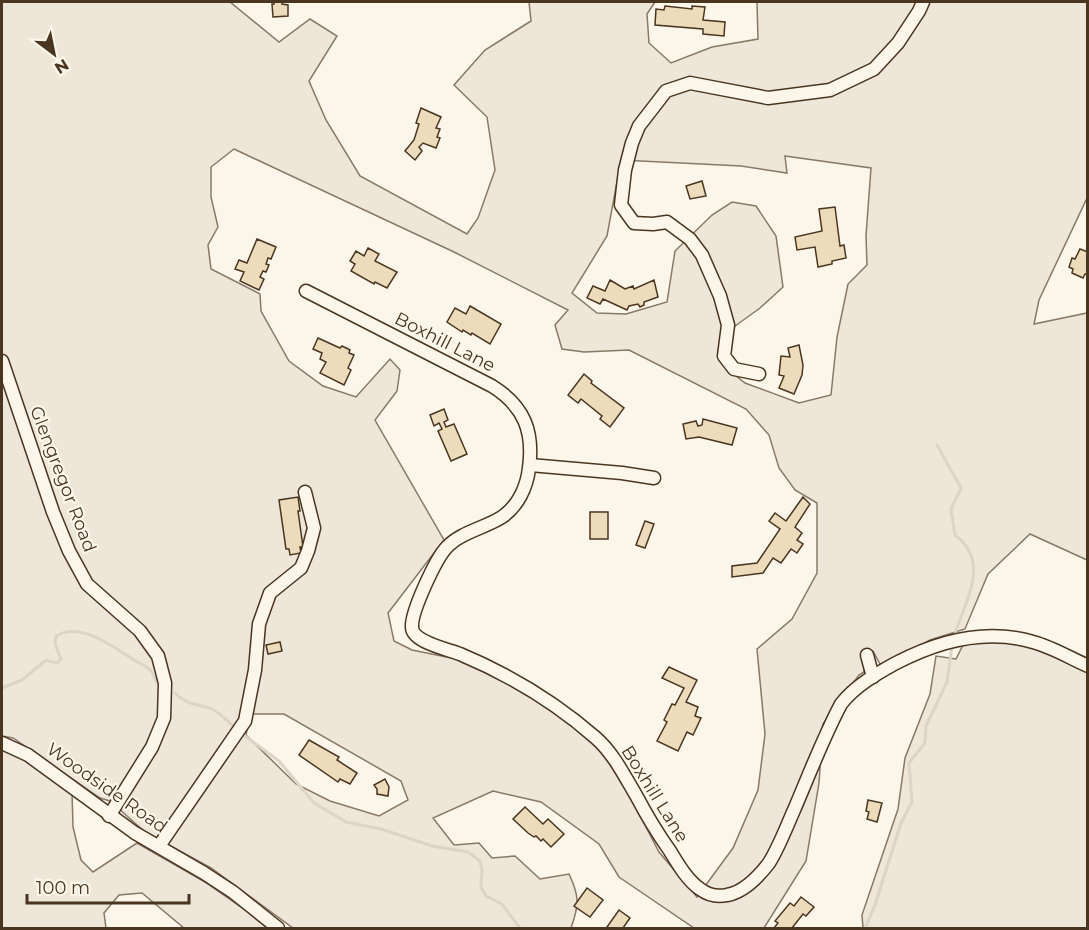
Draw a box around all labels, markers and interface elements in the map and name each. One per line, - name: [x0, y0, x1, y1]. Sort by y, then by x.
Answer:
- north arrow: [24, 24, 84, 84]
- text: N: [51, 55, 72, 78]
- street label: Boxhill Lane: [391, 307, 499, 377]
- street label: Glengregor Road: [25, 403, 101, 555]
- street label: Woodside Road: [42, 738, 172, 838]
- street label: Boxhill Lane: [617, 742, 693, 847]
- scale bar: [27, 867, 189, 905]
- text: 100 m: [36, 877, 90, 899]

